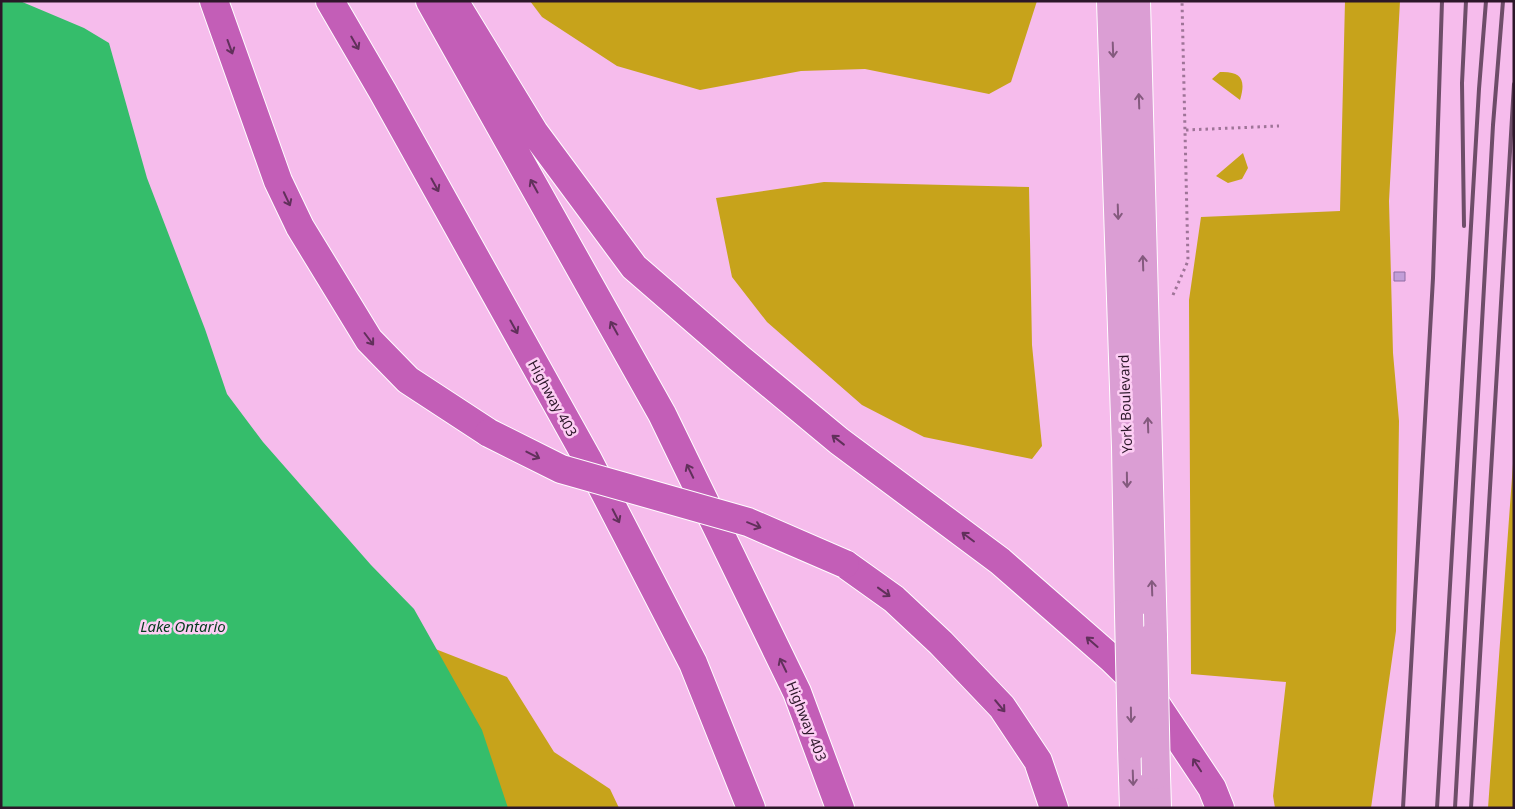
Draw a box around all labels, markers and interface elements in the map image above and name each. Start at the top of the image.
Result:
one-way arrow [350,36,360,50]
one-way arrow [226,39,235,54]
one-way arrow [1108,42,1117,58]
one-way arrow [1134,93,1143,109]
one-way arrow [430,177,440,191]
one-way arrow [529,179,539,194]
one-way arrow [282,191,292,206]
one-way arrow [1114,204,1123,220]
one-way arrow [1138,255,1148,272]
one-way arrow [509,319,519,333]
one-way arrow [608,321,618,336]
one-way arrow [364,332,375,345]
street label: York Boulevard [1114,354,1136,454]
street label: Highway 403 [524,356,582,440]
one-way arrow [1143,418,1152,434]
one-way arrow [832,434,845,445]
one-way arrow [525,451,540,460]
one-way arrow [684,464,694,479]
one-way arrow [1122,471,1132,487]
one-way arrow [611,508,621,523]
one-way arrow [746,521,761,531]
one-way arrow [961,532,975,542]
one-way arrow [1147,580,1157,596]
one-way arrow [877,587,891,597]
water label: Lake Ontario [140,616,226,636]
one-way arrow [1086,636,1099,648]
one-way arrow [778,658,788,673]
street label: Highway 403 [782,678,832,764]
one-way arrow [995,699,1006,712]
one-way arrow [1127,707,1136,723]
one-way arrow [1191,759,1201,773]
one-way arrow [1128,769,1138,785]

